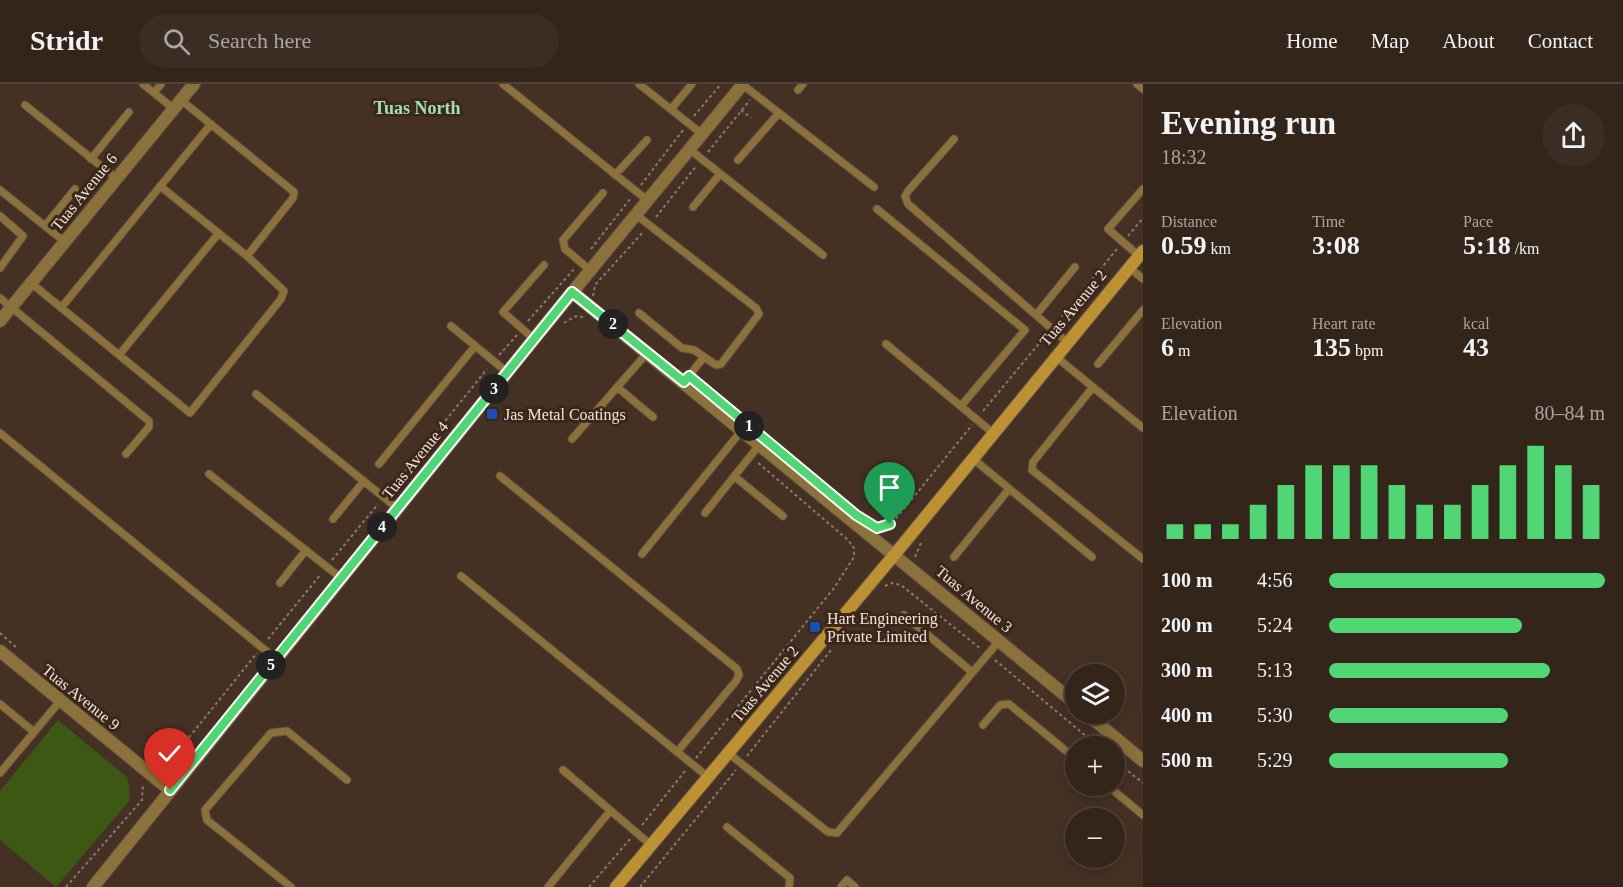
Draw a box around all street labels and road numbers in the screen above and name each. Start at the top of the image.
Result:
street label: Tuas Avenue 6 [48,150,120,234]
street label: Tuas Avenue 2 [1036,266,1110,350]
street label: Tuas Avenue 4 [379,418,451,502]
street label: Tuas Avenue 3 [932,562,1016,636]
street label: Tuas Avenue 2 [728,642,802,726]
street label: Tuas Avenue 9 [39,661,123,733]

